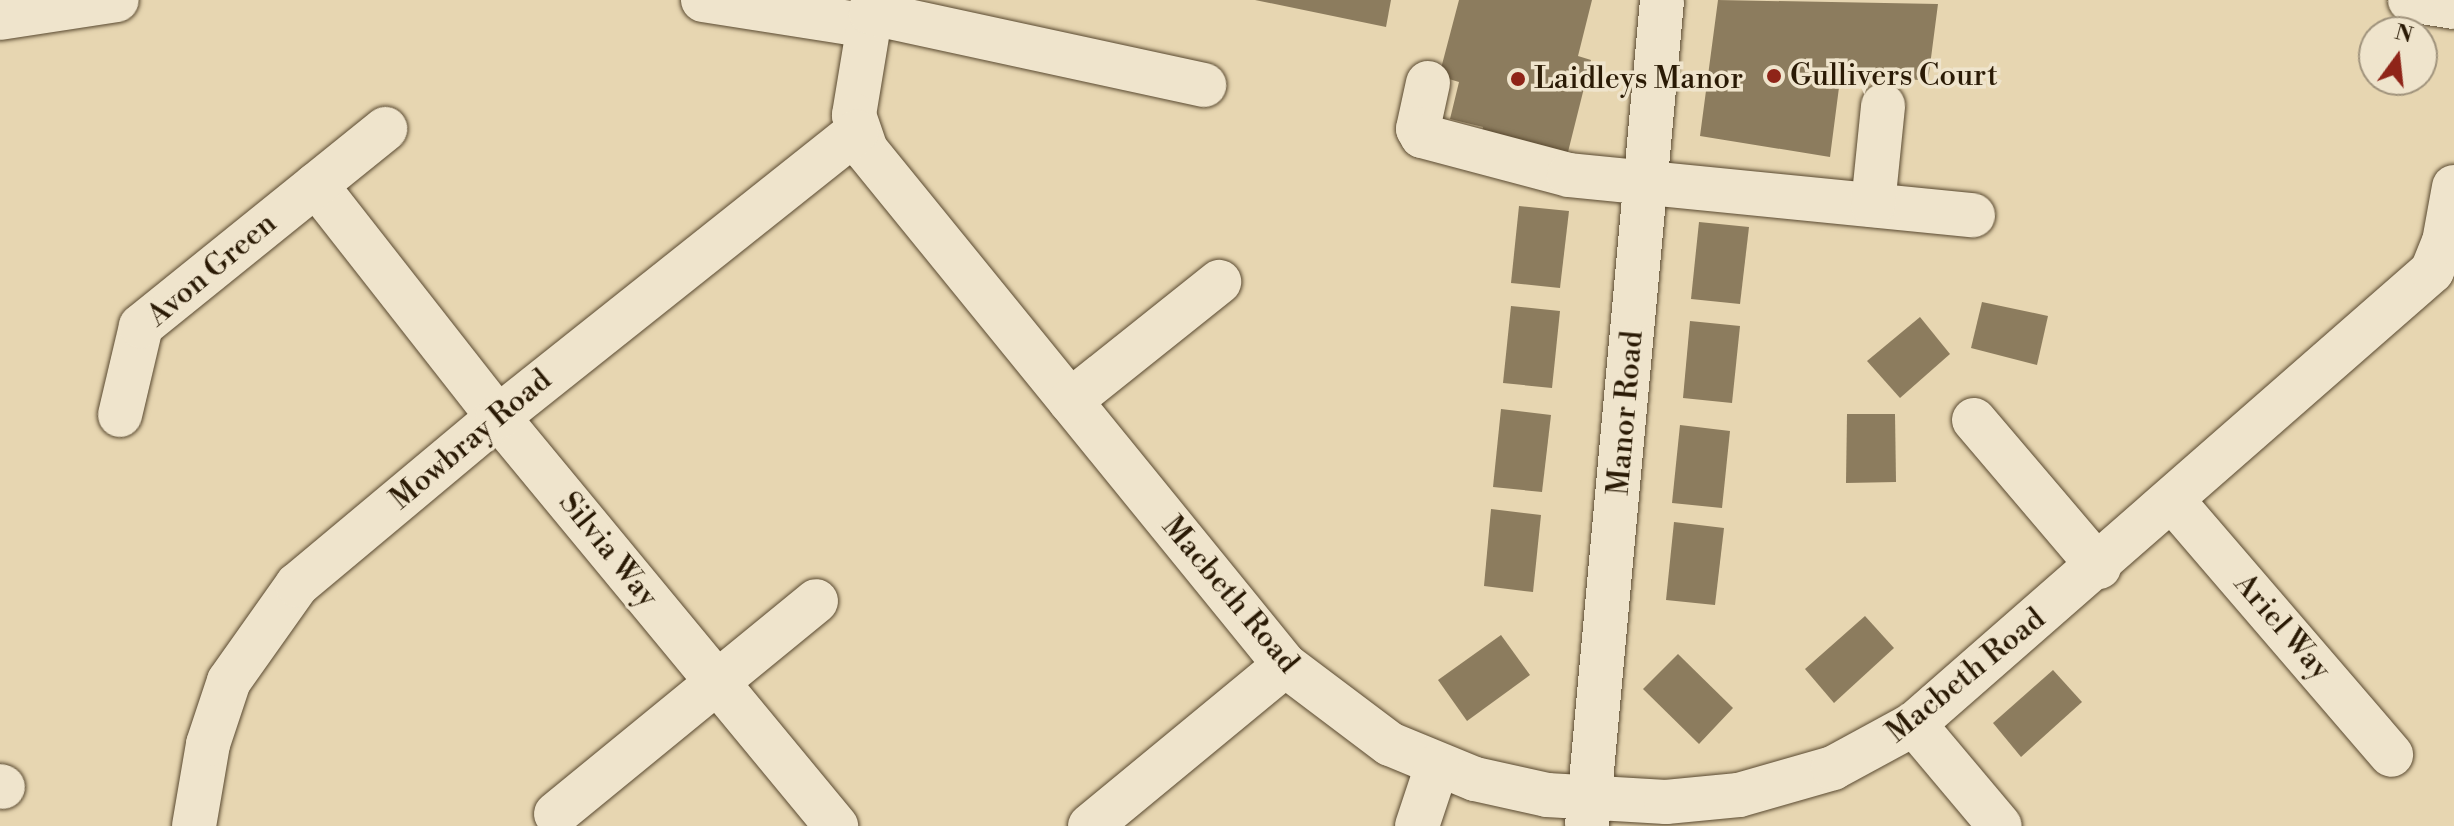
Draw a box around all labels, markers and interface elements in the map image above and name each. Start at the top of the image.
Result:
north arrow [2358,16,2438,96]
text: N [2392,19,2416,50]
place label: Gullivers Court [1790,58,1998,94]
place label: Laidleys Manor [1534,61,1743,97]
marker: Gullivers Court [1765,67,1783,85]
marker: Laidleys Manor [1509,70,1527,88]
street label: Avon Green [140,206,284,334]
street label: Manor Road [1601,329,1651,497]
street label: Mowbray Road [383,362,559,518]
street label: Silvia Way [551,485,665,615]
street label: Macbeth Road [1154,509,1306,681]
street label: Ariel Way [2226,566,2338,688]
street label: Macbeth Road [1879,601,2053,751]

